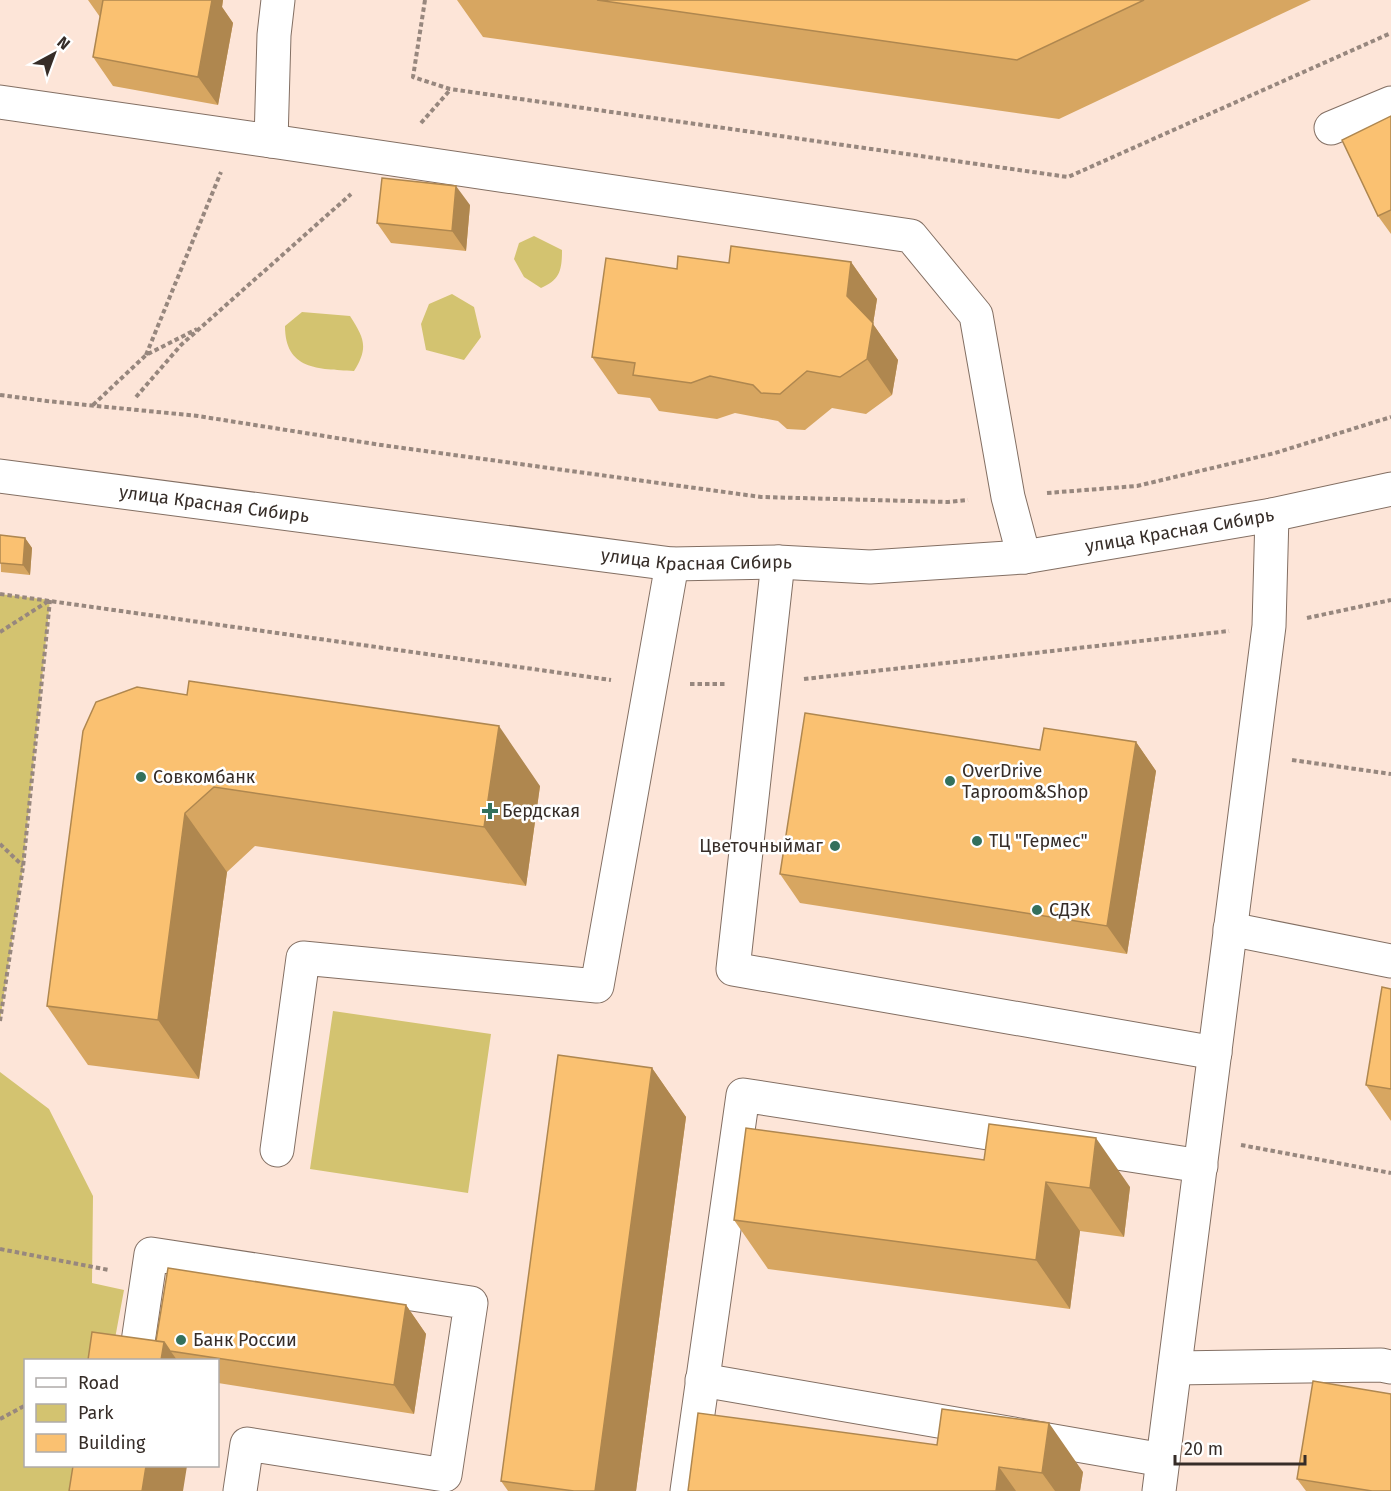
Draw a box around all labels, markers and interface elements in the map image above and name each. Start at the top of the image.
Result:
north arrow [24,24,84,84]
text: N [53,32,74,54]
street label: улица Красная Сибирь [118,481,311,527]
street label: улица Красная Сибирь [1083,504,1276,557]
street label: улица Красная Сибирь [600,544,793,576]
place label: OverDrive Taproom&Shop [962,760,1088,803]
place label: Совкомбанк [153,766,256,788]
marker: Совкомбанк [134,770,148,784]
marker: OverDrive Taproom&Shop [943,774,957,788]
place label: Бердская [502,800,580,822]
marker: Бердская [483,804,497,818]
place label: ТЦ "Гермес" [989,830,1088,852]
marker: ТЦ "Гермес" [970,834,984,848]
place label: Цветочныймаг [699,835,823,857]
marker: Цветочныймаг [828,839,842,853]
place label: СДЭК [1049,899,1091,921]
marker: СДЭК [1030,903,1044,917]
place label: Банк России [193,1329,297,1351]
marker: Банк России [174,1333,188,1347]
legend [24,1359,219,1467]
text: Road [78,1372,120,1394]
text: Park [78,1402,114,1424]
scale bar [1175,1428,1306,1466]
text: Building [78,1432,146,1454]
text: 20 m [1184,1438,1223,1460]

